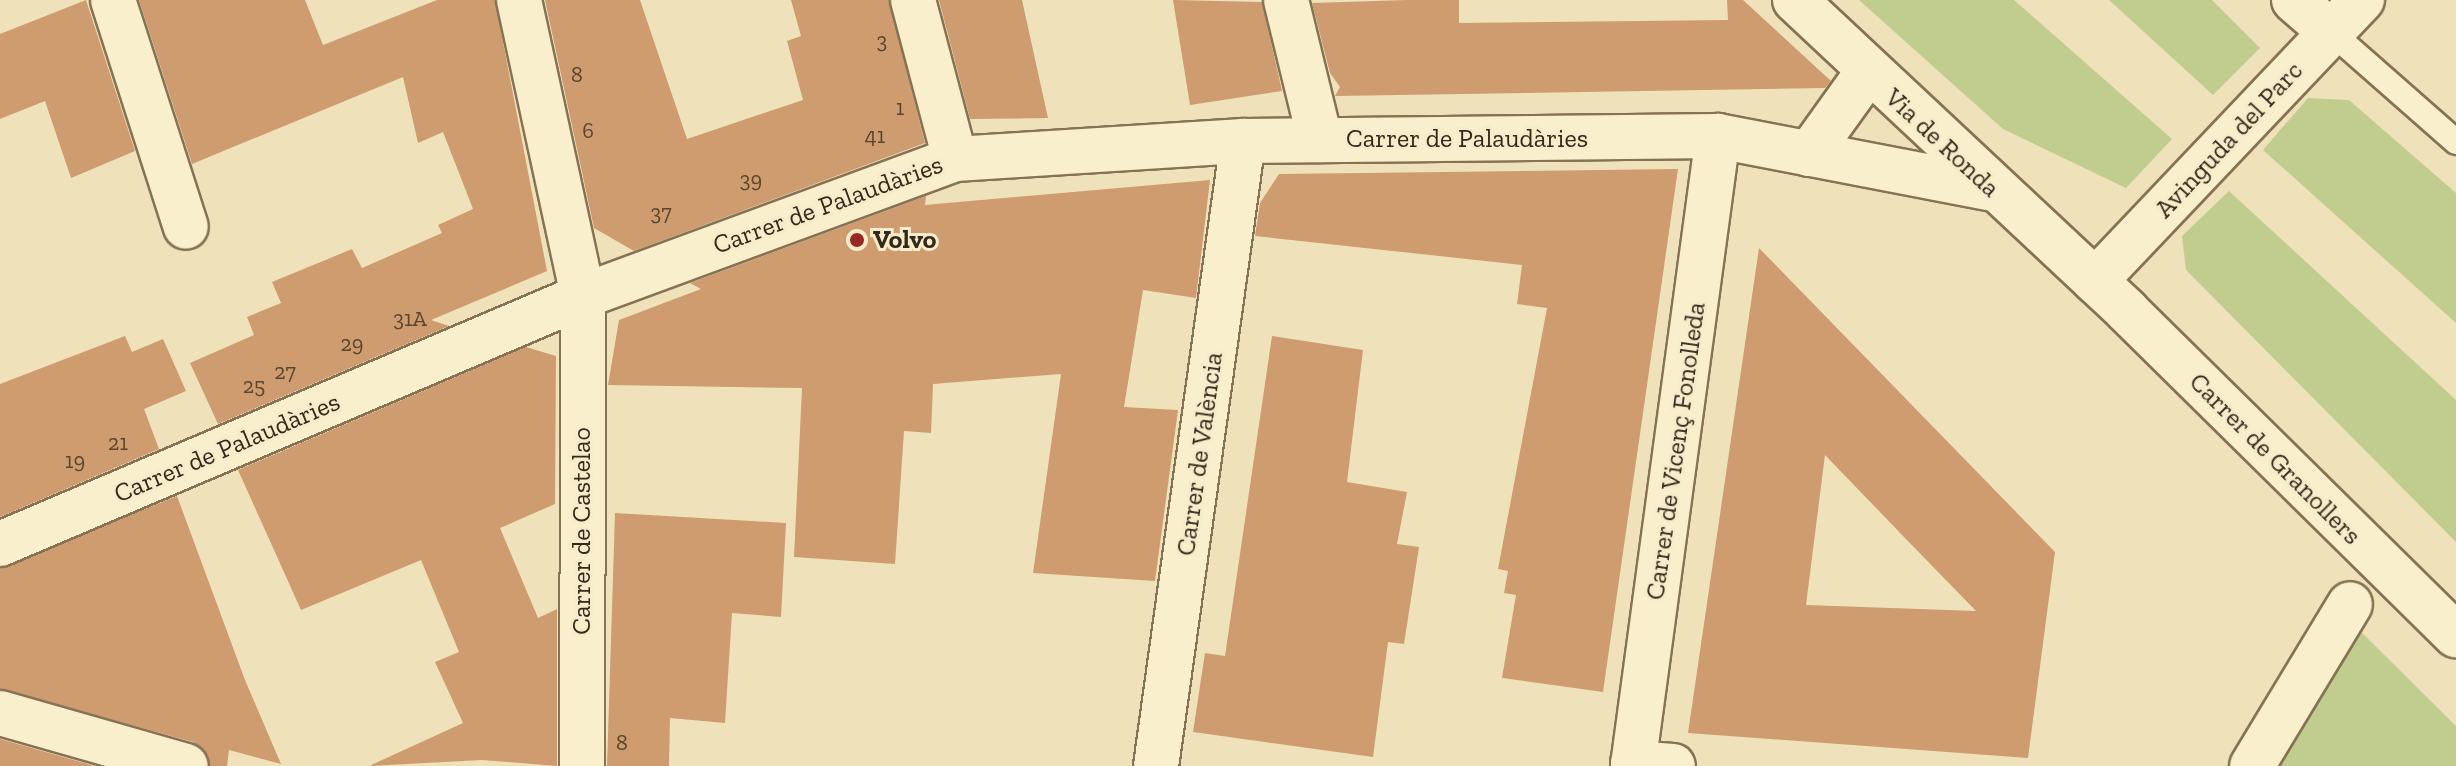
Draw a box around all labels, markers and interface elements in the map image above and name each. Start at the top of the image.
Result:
house number: 3 [877,28,887,54]
street label: Avinguda del Parc [2149,55,2309,225]
house number: 8 [571,62,583,88]
street label: Via de Ronda [1878,82,2006,204]
house number: 1 [896,95,904,121]
house number: 6 [582,118,594,144]
house number: 41 [865,123,885,149]
street label: Carrer de Palaudàries [1346,123,1588,155]
street label: Carrer de Palaudàries [709,149,947,261]
house number: 39 [740,167,762,193]
house number: 37 [650,200,672,226]
place label: Volvo [873,224,936,256]
marker: Volvo [848,231,866,249]
street label: Carrer de Vicenç Fonolleda [1640,299,1712,603]
house number: 31A [393,306,427,332]
house number: 29 [340,331,364,357]
street label: Carrer de València [1170,350,1230,558]
house number: 27 [274,359,296,385]
street label: Carrer de Granollers [2182,366,2368,552]
house number: 25 [243,373,265,399]
street label: Carrer de Palaudàries [109,386,345,510]
street label: Carrer de Castelao [566,427,598,635]
house number: 21 [108,430,128,456]
house number: 19 [65,448,85,474]
house number: 8 [616,730,628,756]

